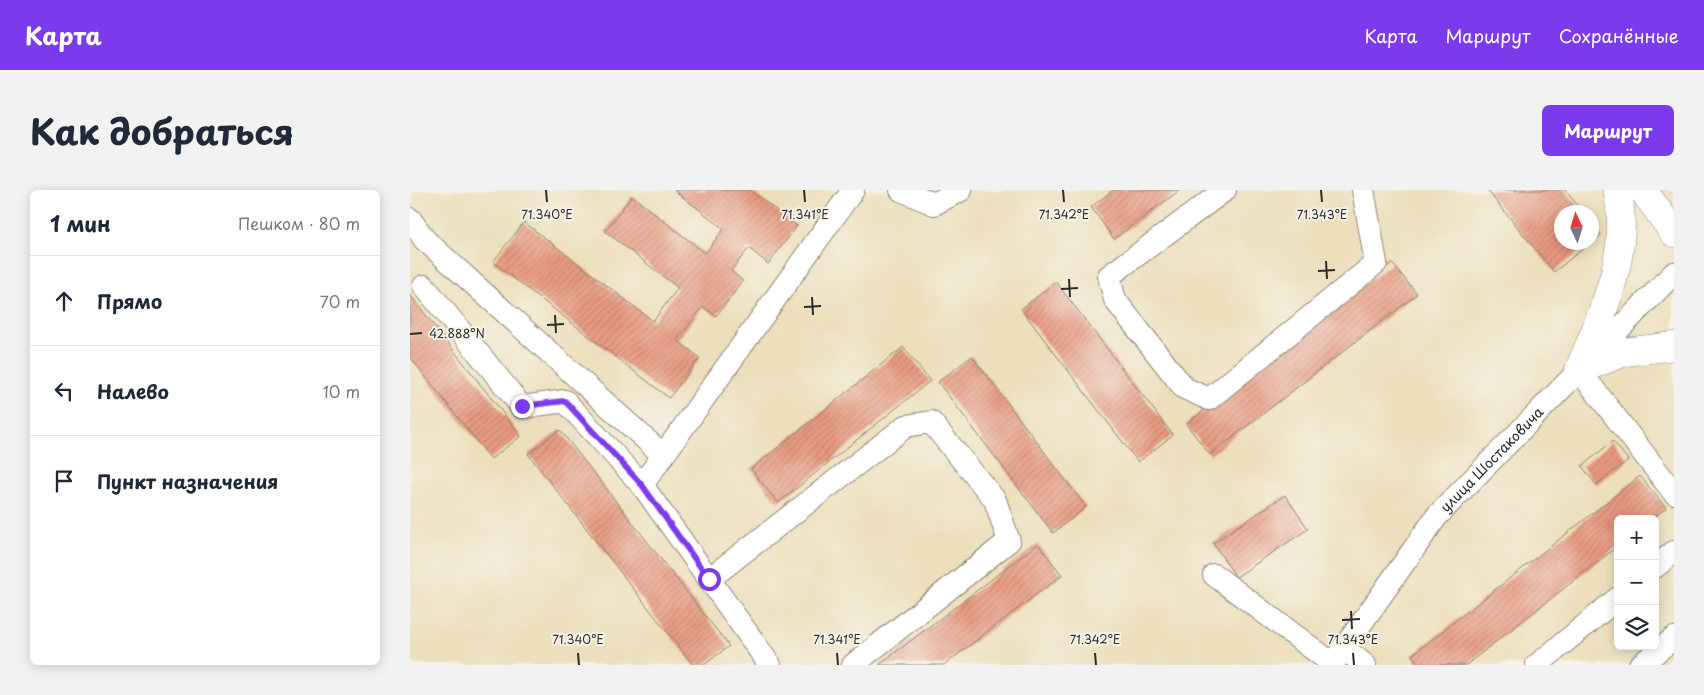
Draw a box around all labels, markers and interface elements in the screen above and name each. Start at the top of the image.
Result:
text: Карта [25,17,102,53]
text: Карта [1365,22,1417,49]
text: Маршрут [1445,22,1531,49]
text: Сохранённые [1559,22,1679,49]
text: Как добраться [30,104,294,157]
button: Маршрут [1542,105,1674,156]
text: 71.340°E [521,205,573,223]
text: 71.341°E [781,205,829,223]
text: 71.342°E [1039,205,1089,223]
text: 71.343°E [1297,205,1347,223]
north arrow [1554,205,1599,250]
text: 1 мин [50,207,111,239]
text: Пешком · 80 m [238,211,360,235]
icon: ahead [50,287,78,315]
text: Прямо [97,287,162,315]
text: 70 m [320,289,360,313]
text: 42.888°N [429,324,485,342]
icon: left [50,377,78,405]
text: Налево [97,377,169,405]
text: 10 m [323,379,360,403]
route end [511,395,534,418]
street label: улица Шостаковича [1435,402,1548,517]
icon: arrive [50,467,78,495]
text: Пункт назначения [97,467,278,495]
map controls [1614,515,1659,650]
button: + [1614,515,1659,560]
button: − [1614,560,1659,605]
route start [698,568,721,591]
button: layers [1614,605,1659,650]
text: 71.340°E [552,630,604,648]
text: 71.341°E [813,630,861,648]
text: 71.342°E [1070,630,1120,648]
text: 71.343°E [1328,630,1378,648]

